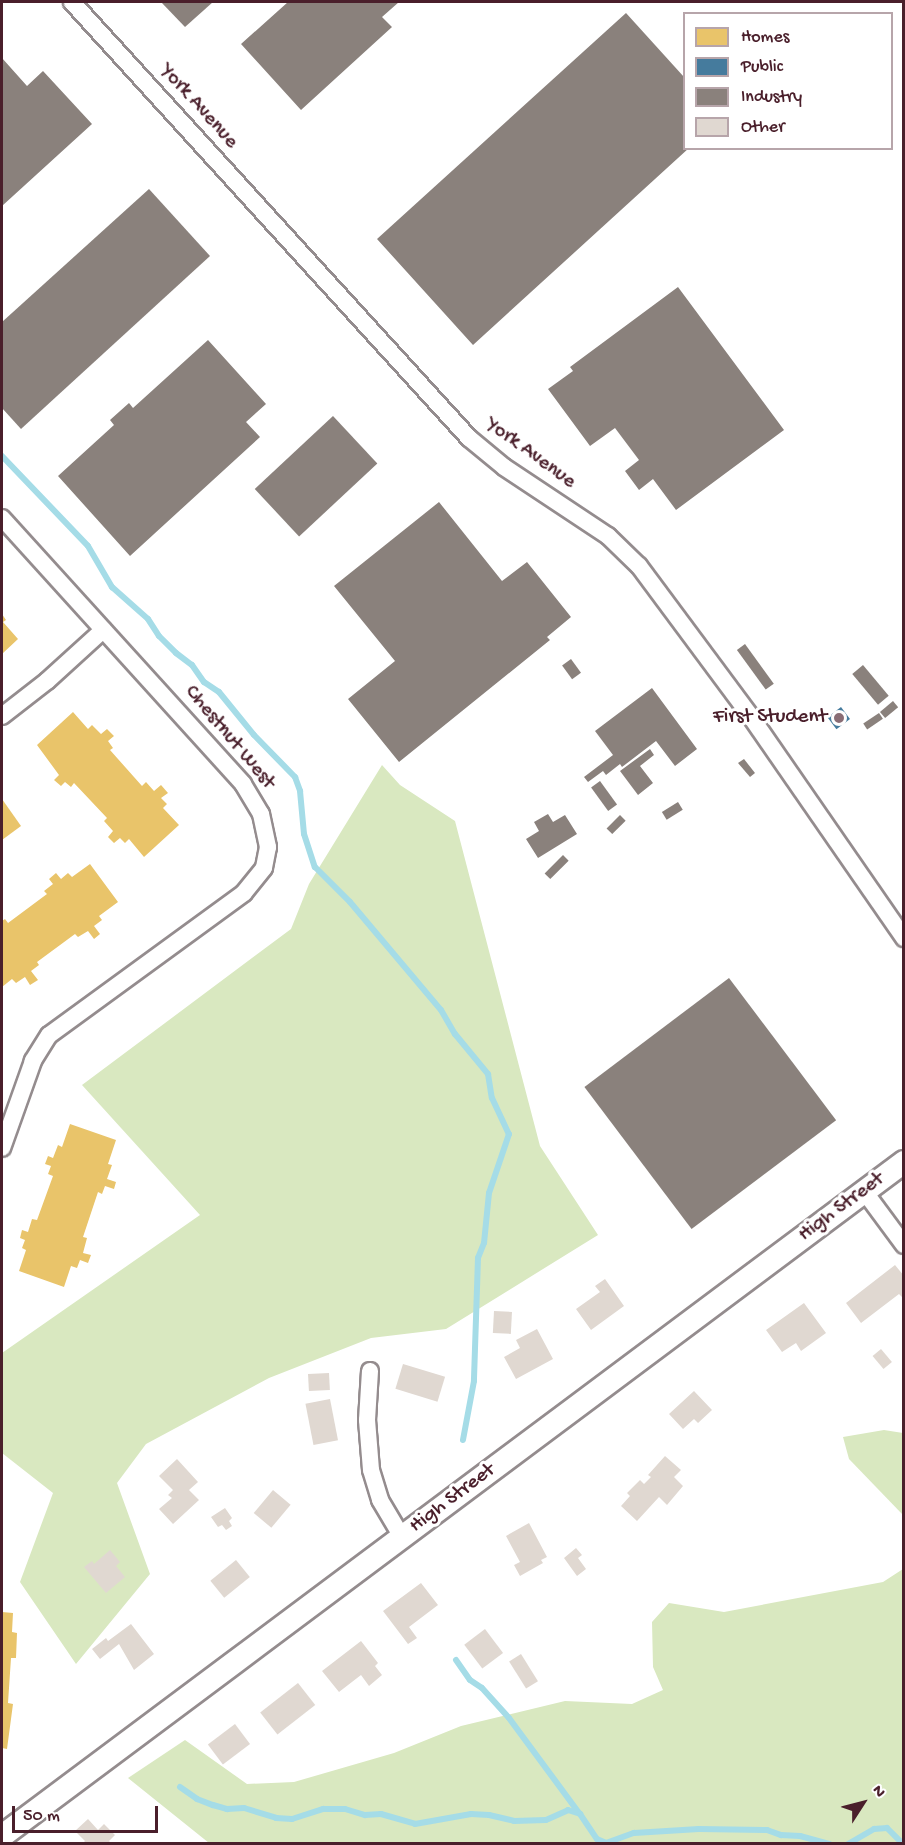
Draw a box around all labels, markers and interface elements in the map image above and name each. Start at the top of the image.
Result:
legend [683,12,893,150]
text: Homes [741,27,789,48]
text: Public [741,57,783,78]
street label: York Avenue [153,59,243,155]
text: Industry [741,87,802,108]
text: Other [741,117,785,138]
street label: York Avenue [480,413,580,495]
street label: Chestnut West [178,681,280,795]
place label: First Student [713,705,827,731]
marker: First Student [832,711,846,725]
street label: High Street [794,1168,890,1248]
street label: High Street [405,1459,501,1539]
north arrow [833,1773,893,1833]
text: N [867,1782,889,1802]
scale bar [15,1794,160,1832]
text: 50 m [23,1806,60,1827]

